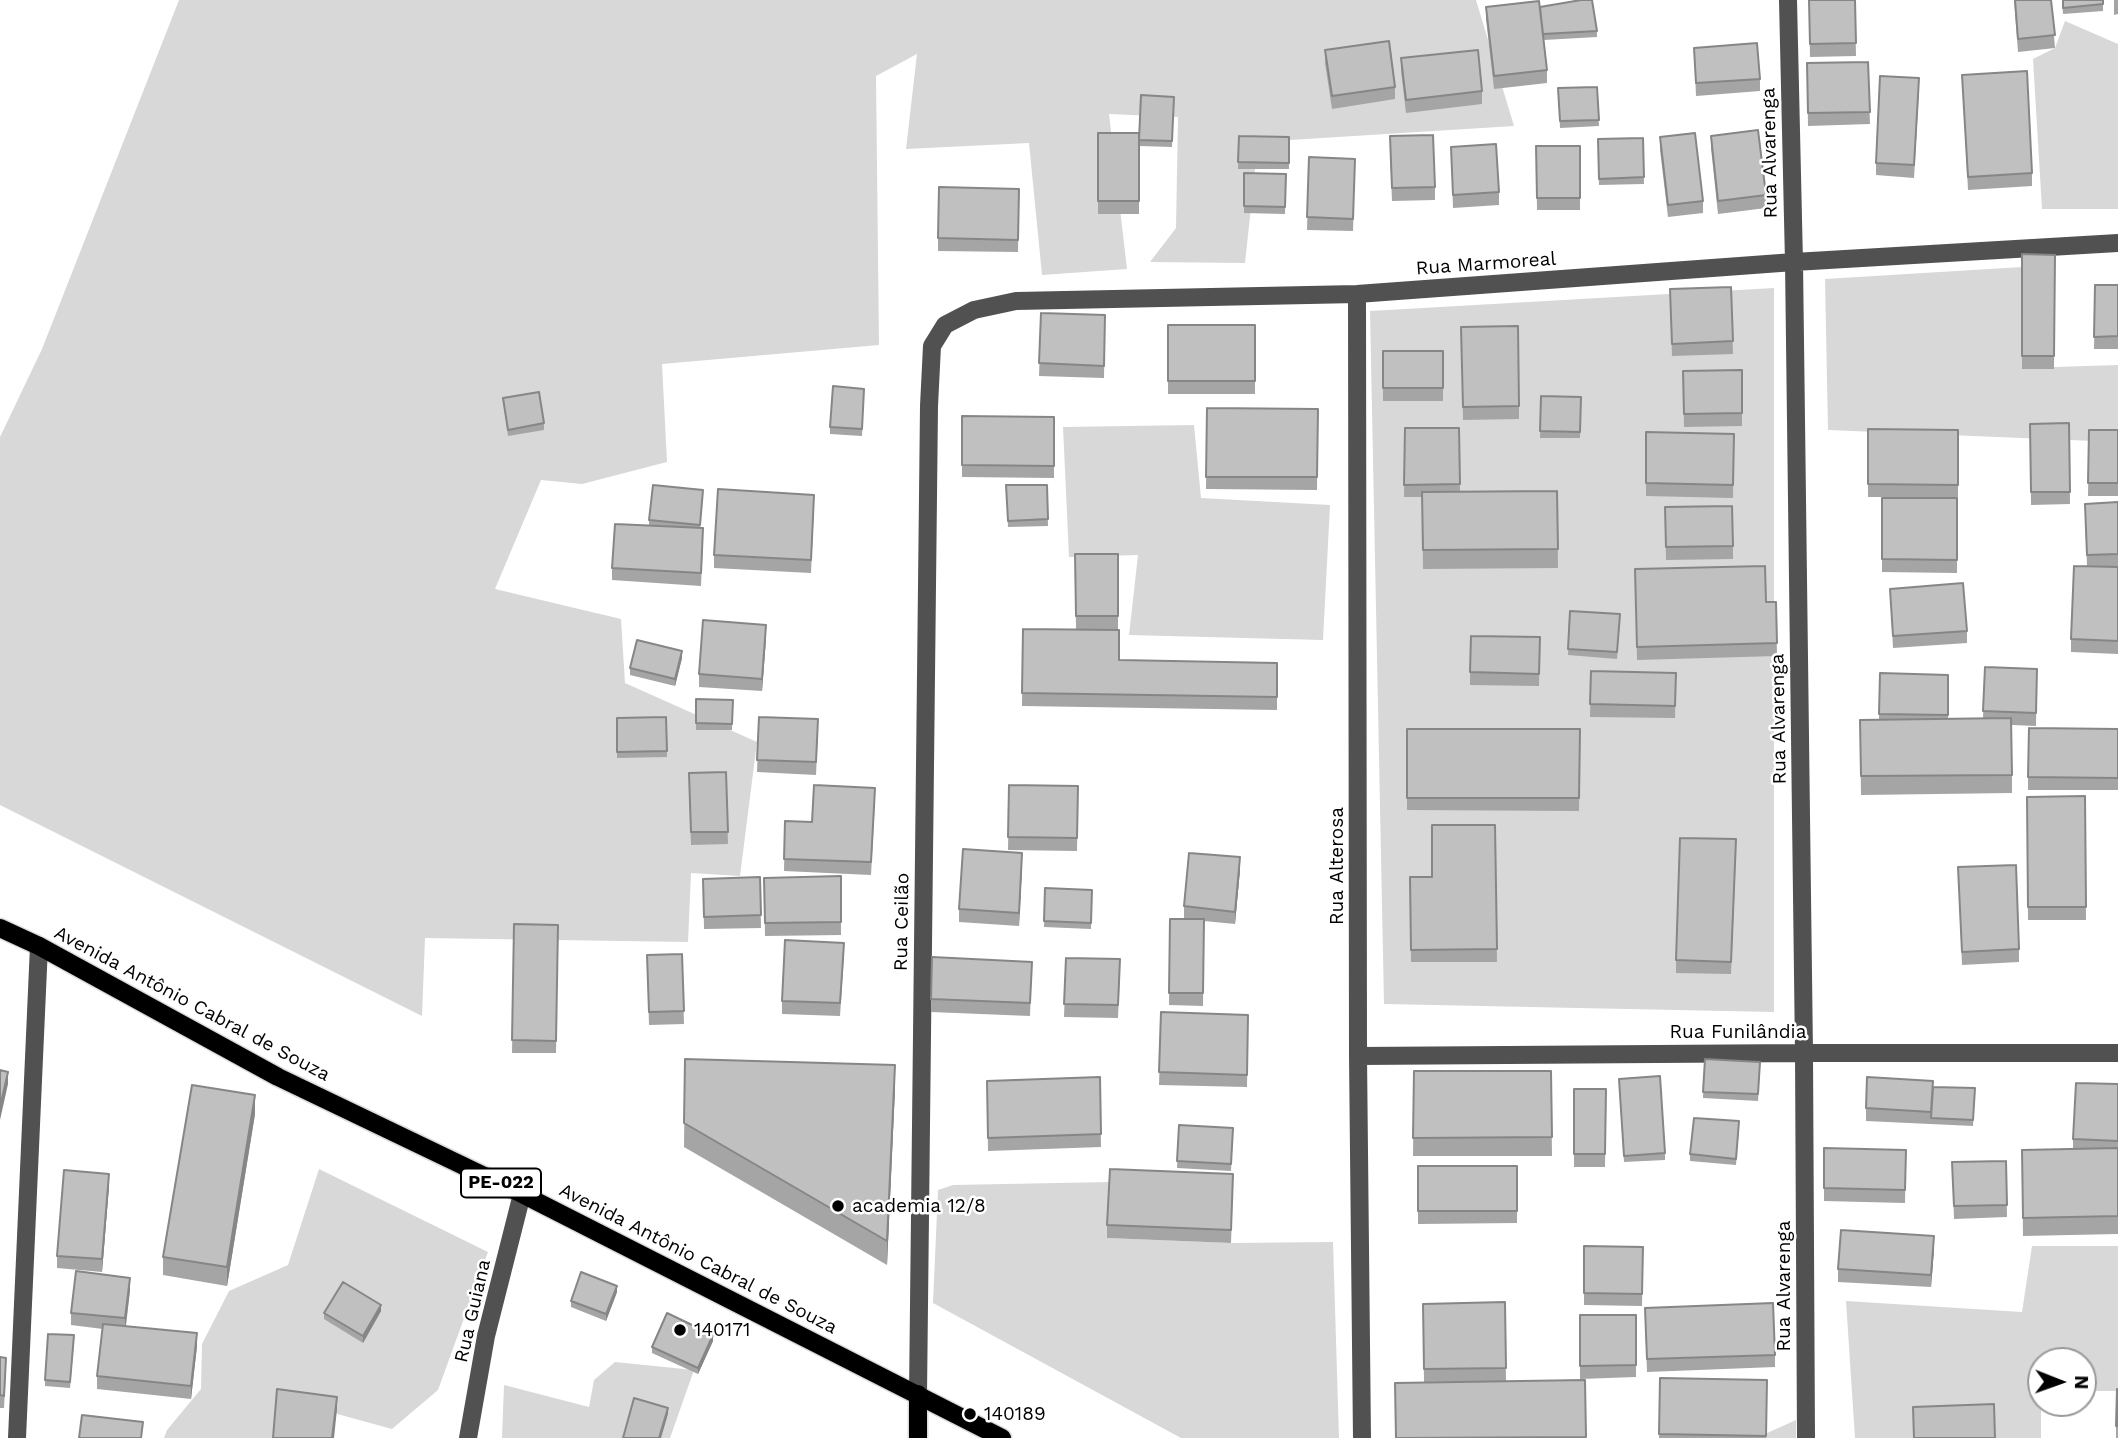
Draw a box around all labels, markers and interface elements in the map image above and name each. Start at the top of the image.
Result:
street label: Rua Alvarenga [1757,87,1783,219]
street label: Rua Marmoreal [1415,248,1557,280]
street label: Rua Alvarenga [1766,653,1792,785]
street label: Rua Alterosa [1326,807,1348,925]
street label: Rua Ceilão [890,873,914,971]
street label: Avenida Antônio Cabral de Souza [50,921,334,1087]
street label: Rua Funilândia [1670,1021,1806,1043]
road number: PE-022 [461,1168,541,1198]
street label: Avenida Antônio Cabral de Souza [555,1179,841,1339]
place label: academia 12/8 [852,1195,986,1217]
marker: academia 12/8 [830,1198,846,1214]
street label: Rua Alvarenga [1773,1221,1795,1351]
street label: Rua Guiana [450,1257,496,1365]
place label: 140171 [694,1319,750,1341]
marker: 140171 [672,1322,688,1338]
north arrow [2027,1347,2097,1417]
text: N [2070,1375,2093,1390]
place label: 140189 [984,1403,1046,1425]
marker: 140189 [962,1406,978,1422]

